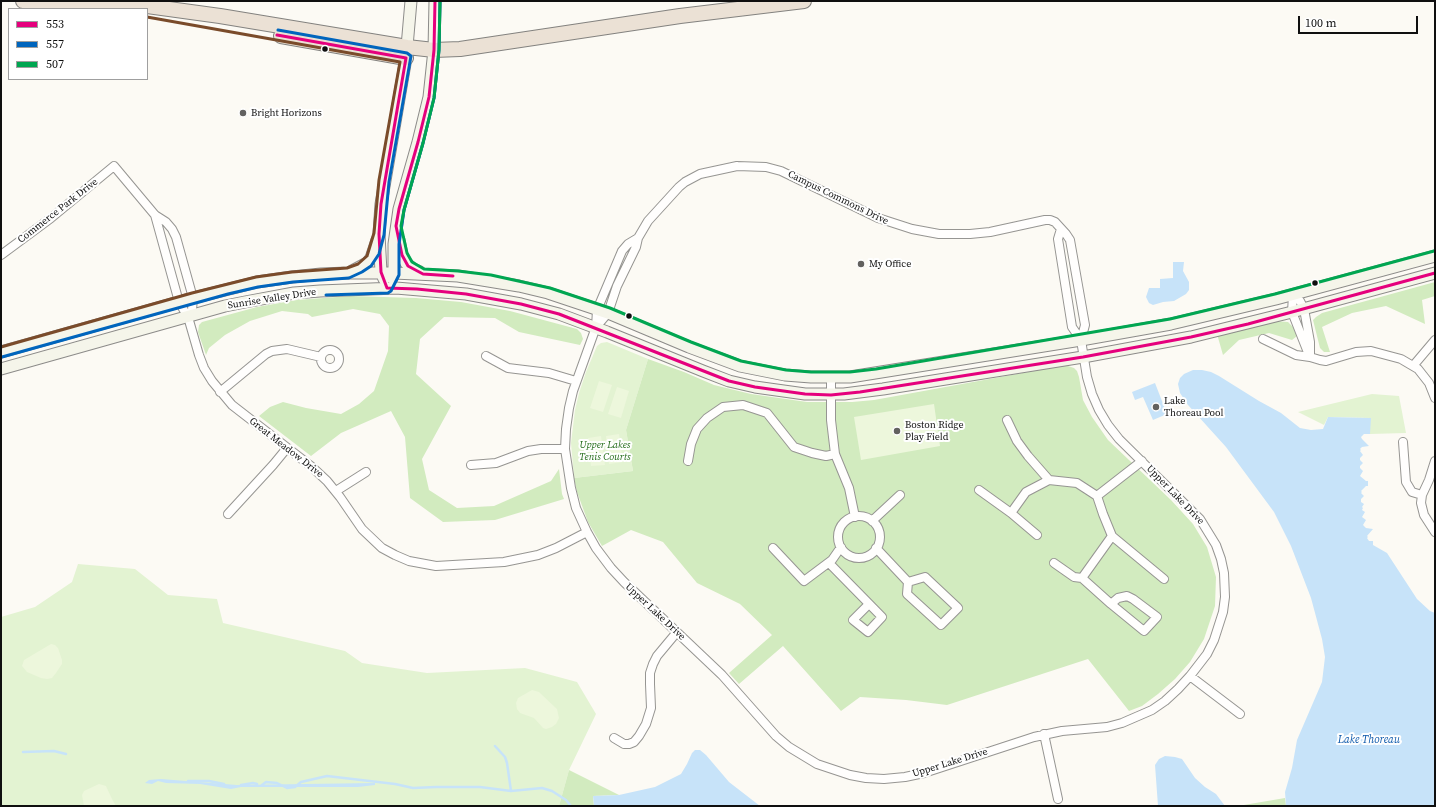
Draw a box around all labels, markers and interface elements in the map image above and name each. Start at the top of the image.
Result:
legend [8,8,148,80]
scale bar [1300,8,1420,34]
text: 100 m [1305,15,1337,31]
text: 553 [46,16,64,32]
text: 557 [46,36,64,52]
unlabelled marker [320,44,330,54]
text: 507 [46,56,64,72]
place label: Bright Horizons [251,107,322,119]
marker: Bright Horizons [238,108,248,118]
street label: Campus Commons Drive [786,168,890,228]
street label: Commerce Park Drive [16,176,100,246]
place label: My Office [869,258,911,270]
marker: My Office [856,259,866,269]
unlabelled marker [1310,278,1320,288]
street label: Sunrise Valley Drive [227,286,317,312]
unlabelled marker [624,311,634,321]
place label: Lake Thoreau Pool [1164,395,1223,418]
marker: Lake Thoreau Pool [1151,402,1161,412]
street label: Great Meadow Drive [247,415,325,481]
place label: Boston Ridge Play Field [905,419,963,442]
marker: Boston Ridge Play Field [892,426,902,436]
park label: Upper Lakes Tenis Courts [579,439,631,462]
street label: Upper Lake Drive [1144,463,1206,527]
street label: Upper Lake Drive [622,581,688,643]
water label: Lake Thoreau [1338,733,1400,747]
street label: Upper Lake Drive [911,746,989,780]

